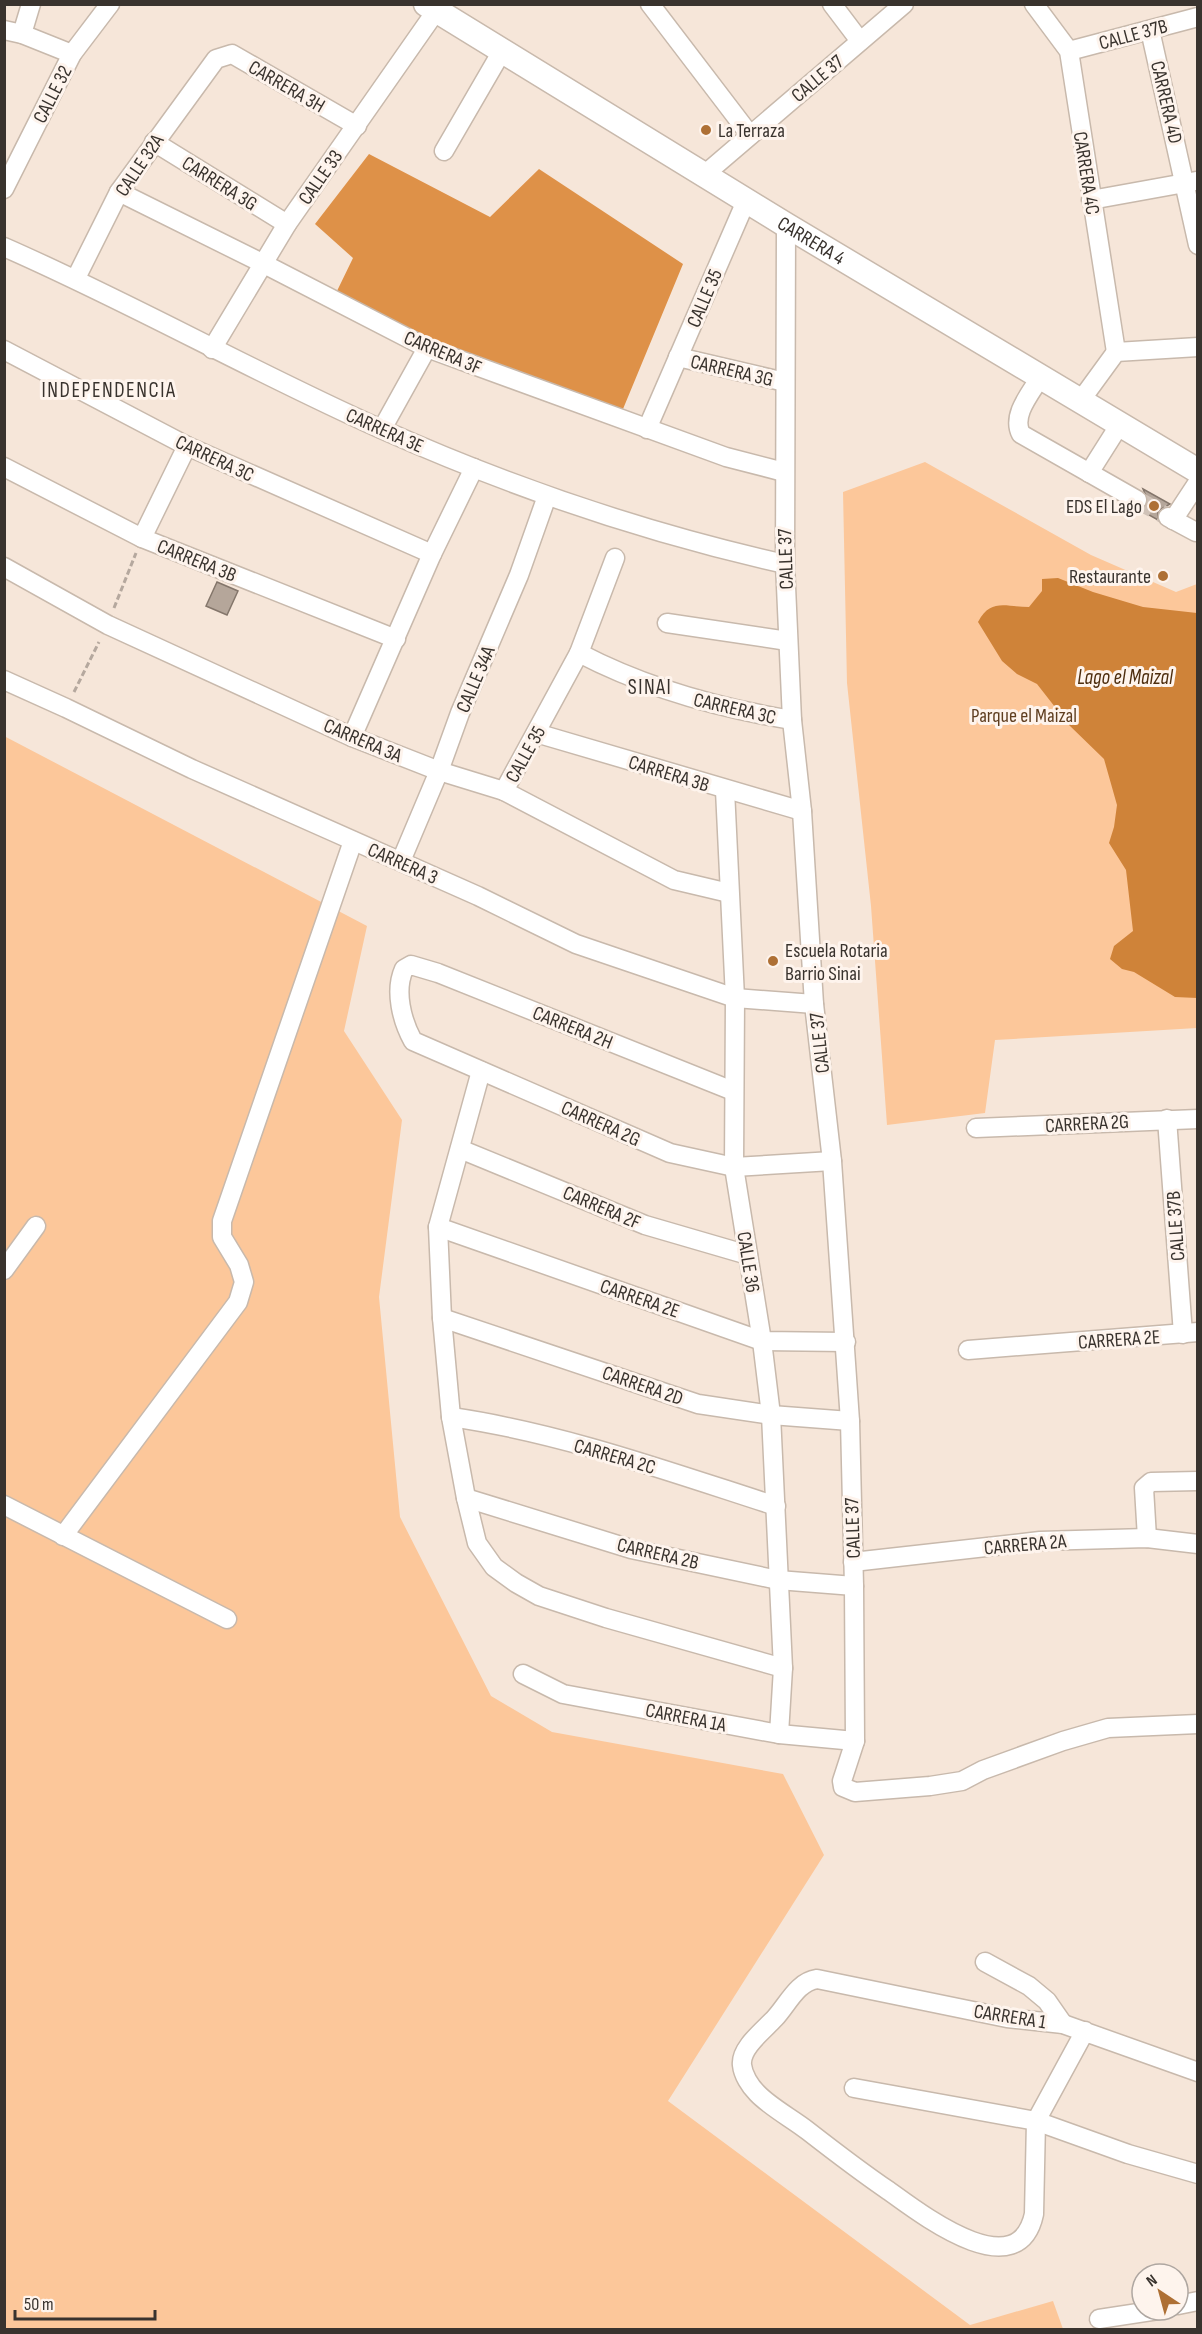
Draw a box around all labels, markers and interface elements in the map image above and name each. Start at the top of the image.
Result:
street label: CALLE 37B [1096,14,1170,56]
street label: CALLE 37 [787,50,849,108]
street label: CARRERA 3H [244,55,329,118]
street label: CARRERA 4D [1145,59,1187,146]
street label: CALLE 32 [28,62,77,127]
place label: La Terraza [718,119,785,143]
marker: La Terraza [699,123,713,137]
street label: CALLE 32A [110,130,170,201]
street label: CARRERA 4C [1068,130,1104,216]
street label: CALLE 33 [293,146,348,210]
street label: CARRERA 3G [177,151,262,216]
street label: CARRERA 4 [773,212,849,270]
street label: CALLE 35 [682,266,728,331]
street label: CARRERA 3F [400,326,485,380]
street label: CARRERA 3G [688,350,776,392]
district label: INDEPENDENCIA [42,378,176,403]
street label: CARRERA 3E [342,403,427,459]
street label: CARRERA 3C [171,430,258,488]
place label: EDS El Lago [1066,495,1142,519]
marker: EDS El Lago [1147,499,1161,513]
street label: CALLE 37 [773,528,799,590]
street label: CARRERA 3B [154,534,240,588]
place label: Restaurante [1069,565,1151,589]
marker: Restaurante [1156,569,1170,583]
street label: CALLE 34A [451,642,501,716]
water label: Lago el Maizal [1077,665,1174,690]
district label: SINAI [628,675,672,700]
street label: CARRERA 3C [691,688,778,730]
park label: Parque el Maizal [971,704,1077,728]
street label: CARRERA 3A [320,714,406,768]
street label: CALLE 35 [501,722,551,787]
street label: CARRERA 3B [625,750,712,798]
street label: CARRERA 3 [364,838,441,890]
place label: Escuela Rotaria Barrio Sinai [785,939,888,986]
marker: Escuela Rotaria Barrio Sinai [766,954,780,968]
street label: CARRERA 2H [529,1001,616,1055]
street label: CALLE 37 [805,1011,835,1074]
street label: CARRERA 2G [557,1096,644,1152]
street label: CARRERA 2G [1044,1110,1130,1138]
street label: CARRERA 2F [559,1181,644,1235]
street label: CALLE 37B [1162,1190,1190,1262]
street label: CALLE 36 [731,1230,765,1294]
street label: CARRERA 2E [597,1274,682,1324]
street label: CARRERA 2E [1077,1325,1161,1355]
street label: CARRERA 2D [599,1361,686,1411]
street label: CARRERA 2C [571,1434,658,1480]
street label: CALLE 37 [840,1497,866,1559]
street label: CARRERA 2A [983,1529,1068,1561]
street label: CARRERA 2B [615,1533,701,1575]
street label: CARRERA 1A [643,1698,729,1738]
street label: CARRERA 1 [972,1999,1048,2035]
north arrow [1130,2262,1190,2322]
text: N [1143,2271,1161,2291]
scale bar [15,2283,154,2321]
text: 50 m [24,2294,54,2315]

